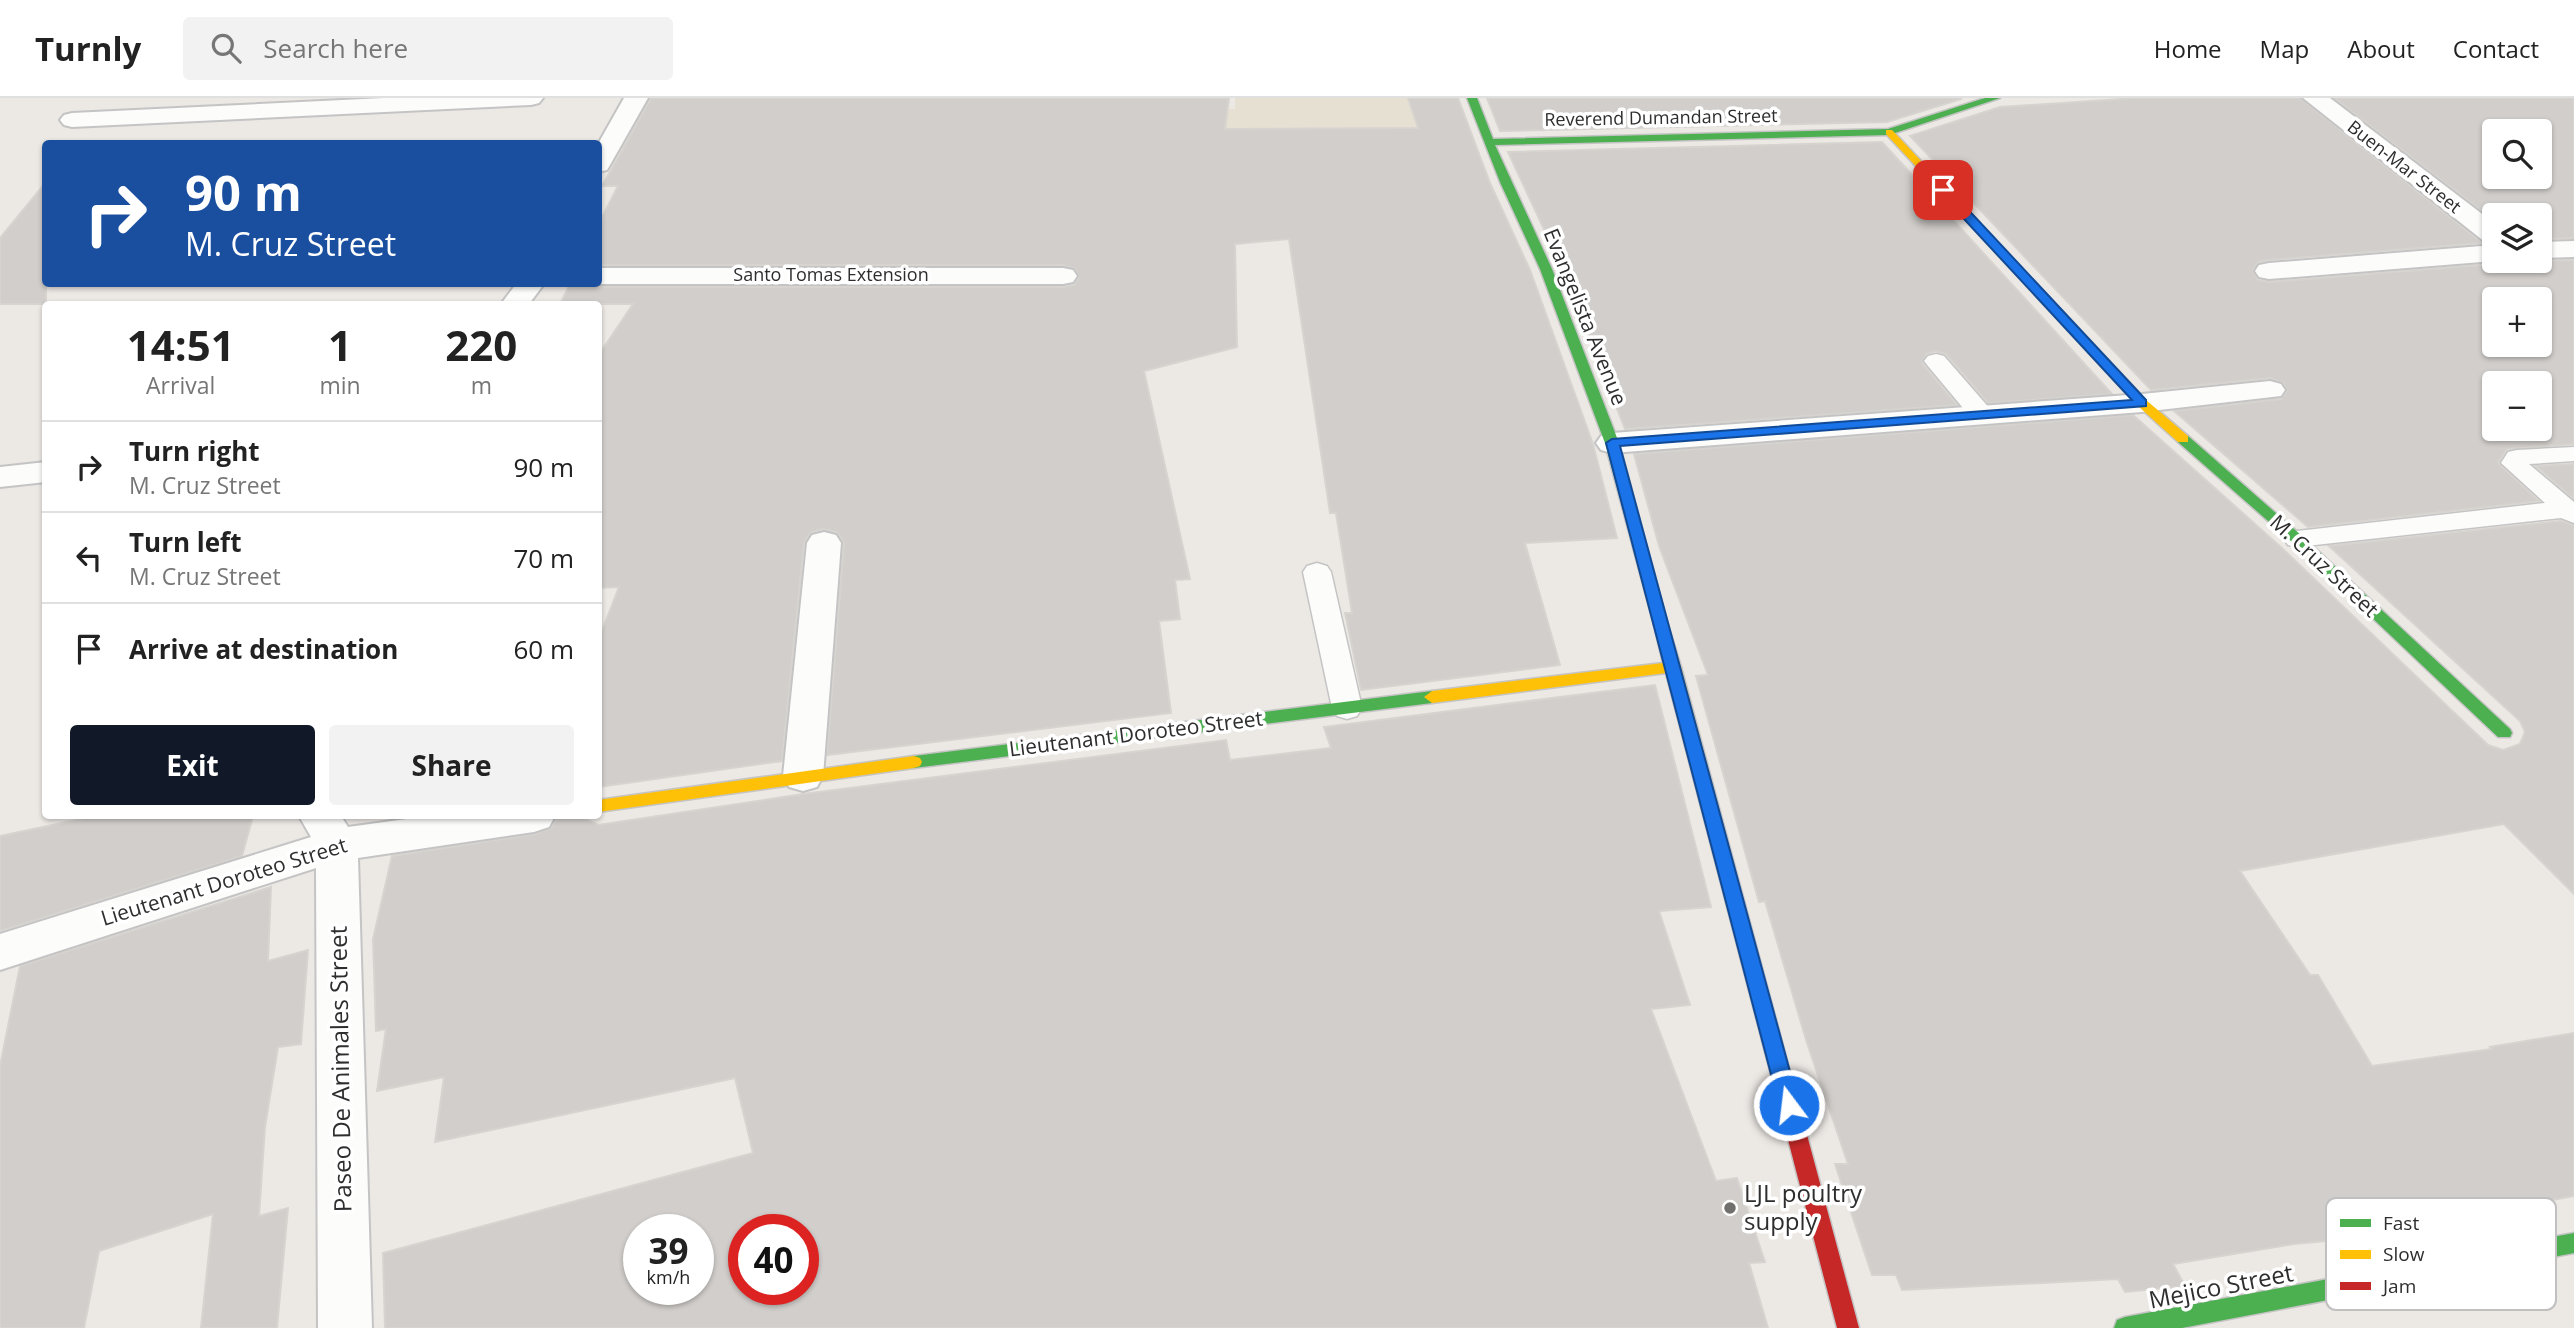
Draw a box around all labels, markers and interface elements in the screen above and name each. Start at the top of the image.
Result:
search box [183,17,673,80]
text: Turnly [35,26,141,71]
icon: search [207,29,245,67]
text: Search here [263,30,408,66]
text: Home [2154,32,2222,65]
text: Map [2260,32,2309,65]
text: About [2347,32,2415,65]
text: Contact [2453,32,2539,65]
street label: Reverend Dumandan Street [1544,103,1778,131]
street label: Buen-Mar Street [2343,114,2466,218]
map controls [2482,119,2552,441]
button: search [2482,119,2552,189]
text: 90 m [185,159,302,225]
pin [1913,160,1973,220]
icon: right [70,168,161,259]
icon: arrive [1924,171,1962,209]
button: layers [2482,203,2552,273]
text: M. Cruz Street [185,222,396,265]
street label: Evangelista Avenue [1538,224,1634,409]
street label: Santo Tomas Extension [733,262,929,286]
button: + [2482,287,2552,357]
text: 14:51 [127,316,235,373]
text: 1 [328,316,352,373]
text: 220 [445,316,517,373]
text: Arrival [146,369,215,401]
text: min [319,369,361,401]
text: m [471,369,492,401]
button: − [2482,371,2552,441]
text: Turn right [129,433,260,469]
icon: right [70,448,108,486]
text: 90 m [513,449,574,485]
text: M. Cruz Street [129,469,281,501]
street label: M. Cruz Street [2264,508,2385,623]
text: Turn left [129,524,241,560]
icon: left [70,539,108,577]
text: 70 m [513,540,574,576]
text: M. Cruz Street [129,560,281,592]
icon: arrive [70,630,108,668]
text: Arrive at destination [129,631,398,667]
text: 60 m [513,631,574,667]
street label: Lieutenant Doroteo Street [1007,704,1264,762]
button: Exit [70,725,315,805]
button: Share [329,725,574,805]
street label: Lieutenant Doroteo Street [97,830,350,932]
street label: Paseo De Animales Street [321,926,358,1212]
position arrow [1752,1068,1826,1142]
place label: LJL poultry supply [1744,1176,1863,1237]
legend [2326,1198,2556,1310]
marker: LJL poultry supply [1722,1200,1738,1216]
text: Fast [2383,1210,2419,1236]
speed limit sign: 40 [728,1214,819,1305]
text: 39 [648,1227,689,1274]
text: Slow [2383,1241,2425,1267]
street label: Mejico Street [2146,1255,2296,1316]
text: km/h [647,1265,690,1289]
text: Jam [2381,1273,2416,1299]

